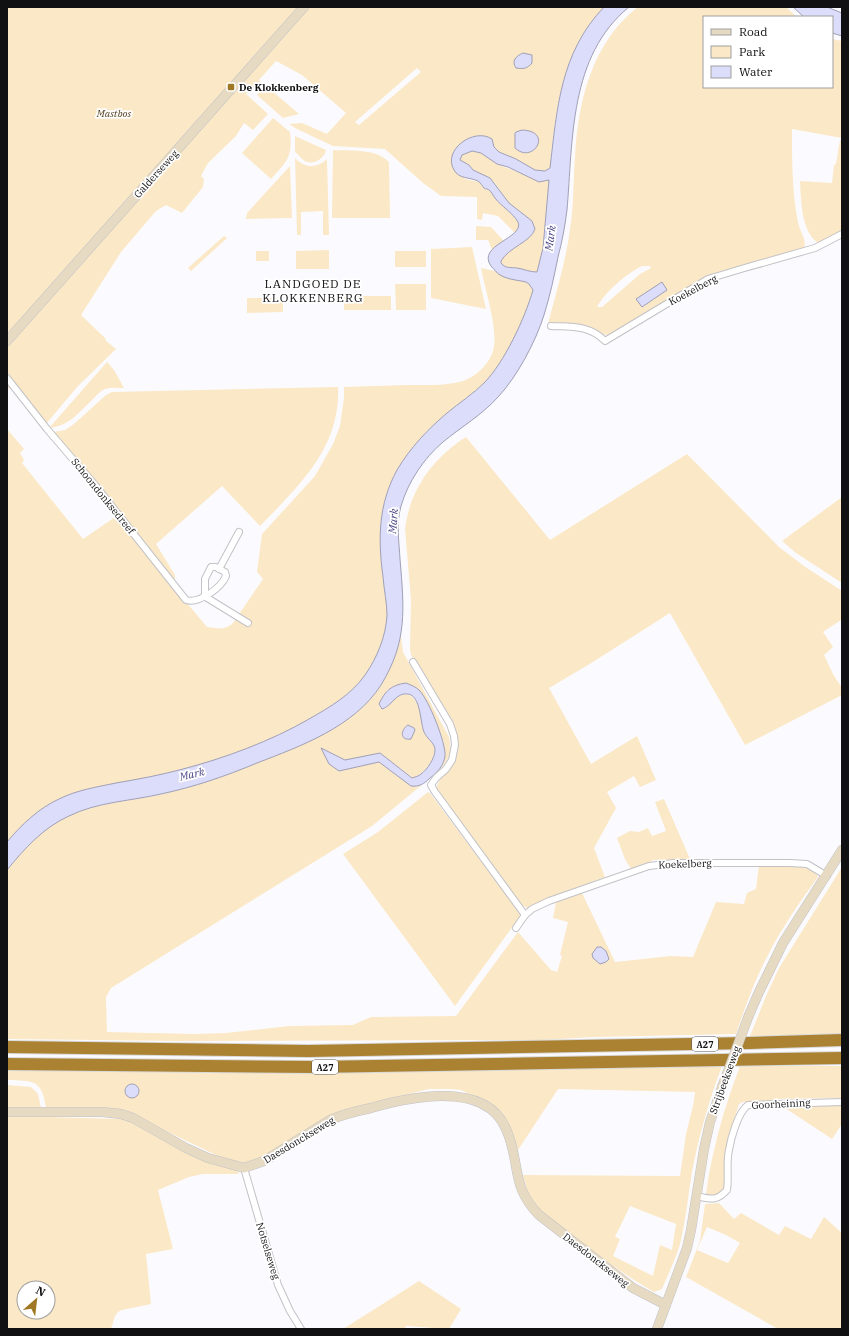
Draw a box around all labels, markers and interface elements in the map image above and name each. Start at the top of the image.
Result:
legend [703,16,833,88]
text: Road [739,24,768,39]
text: Park [739,44,765,59]
text: Water [739,64,773,79]
place label: De Klokkenberg [239,81,319,94]
marker: De Klokkenberg [226,82,236,92]
park label: Mastbos [96,107,132,120]
street label: Galderseweg [131,147,181,201]
water label: Mark [541,224,559,253]
street label: Koekelberg [666,271,720,308]
district label: LANDGOED DE KLOKKENBERG [262,276,364,305]
street label: Schoondonksedreef [68,455,138,537]
water label: Mark [385,508,401,535]
water label: Mark [177,764,206,784]
street label: Koekelberg [658,857,712,871]
road number: A27 [692,1037,718,1051]
street label: Strijbeekseweg [707,1044,744,1116]
road number: A27 [312,1060,338,1074]
street label: Goorheining [751,1096,811,1112]
street label: Daesdonckseweg [261,1113,337,1166]
street label: Notselseweg [253,1221,283,1282]
street label: Daesdonckseweg [560,1230,632,1290]
north arrow [16,1280,56,1320]
text: N [34,1283,48,1300]

